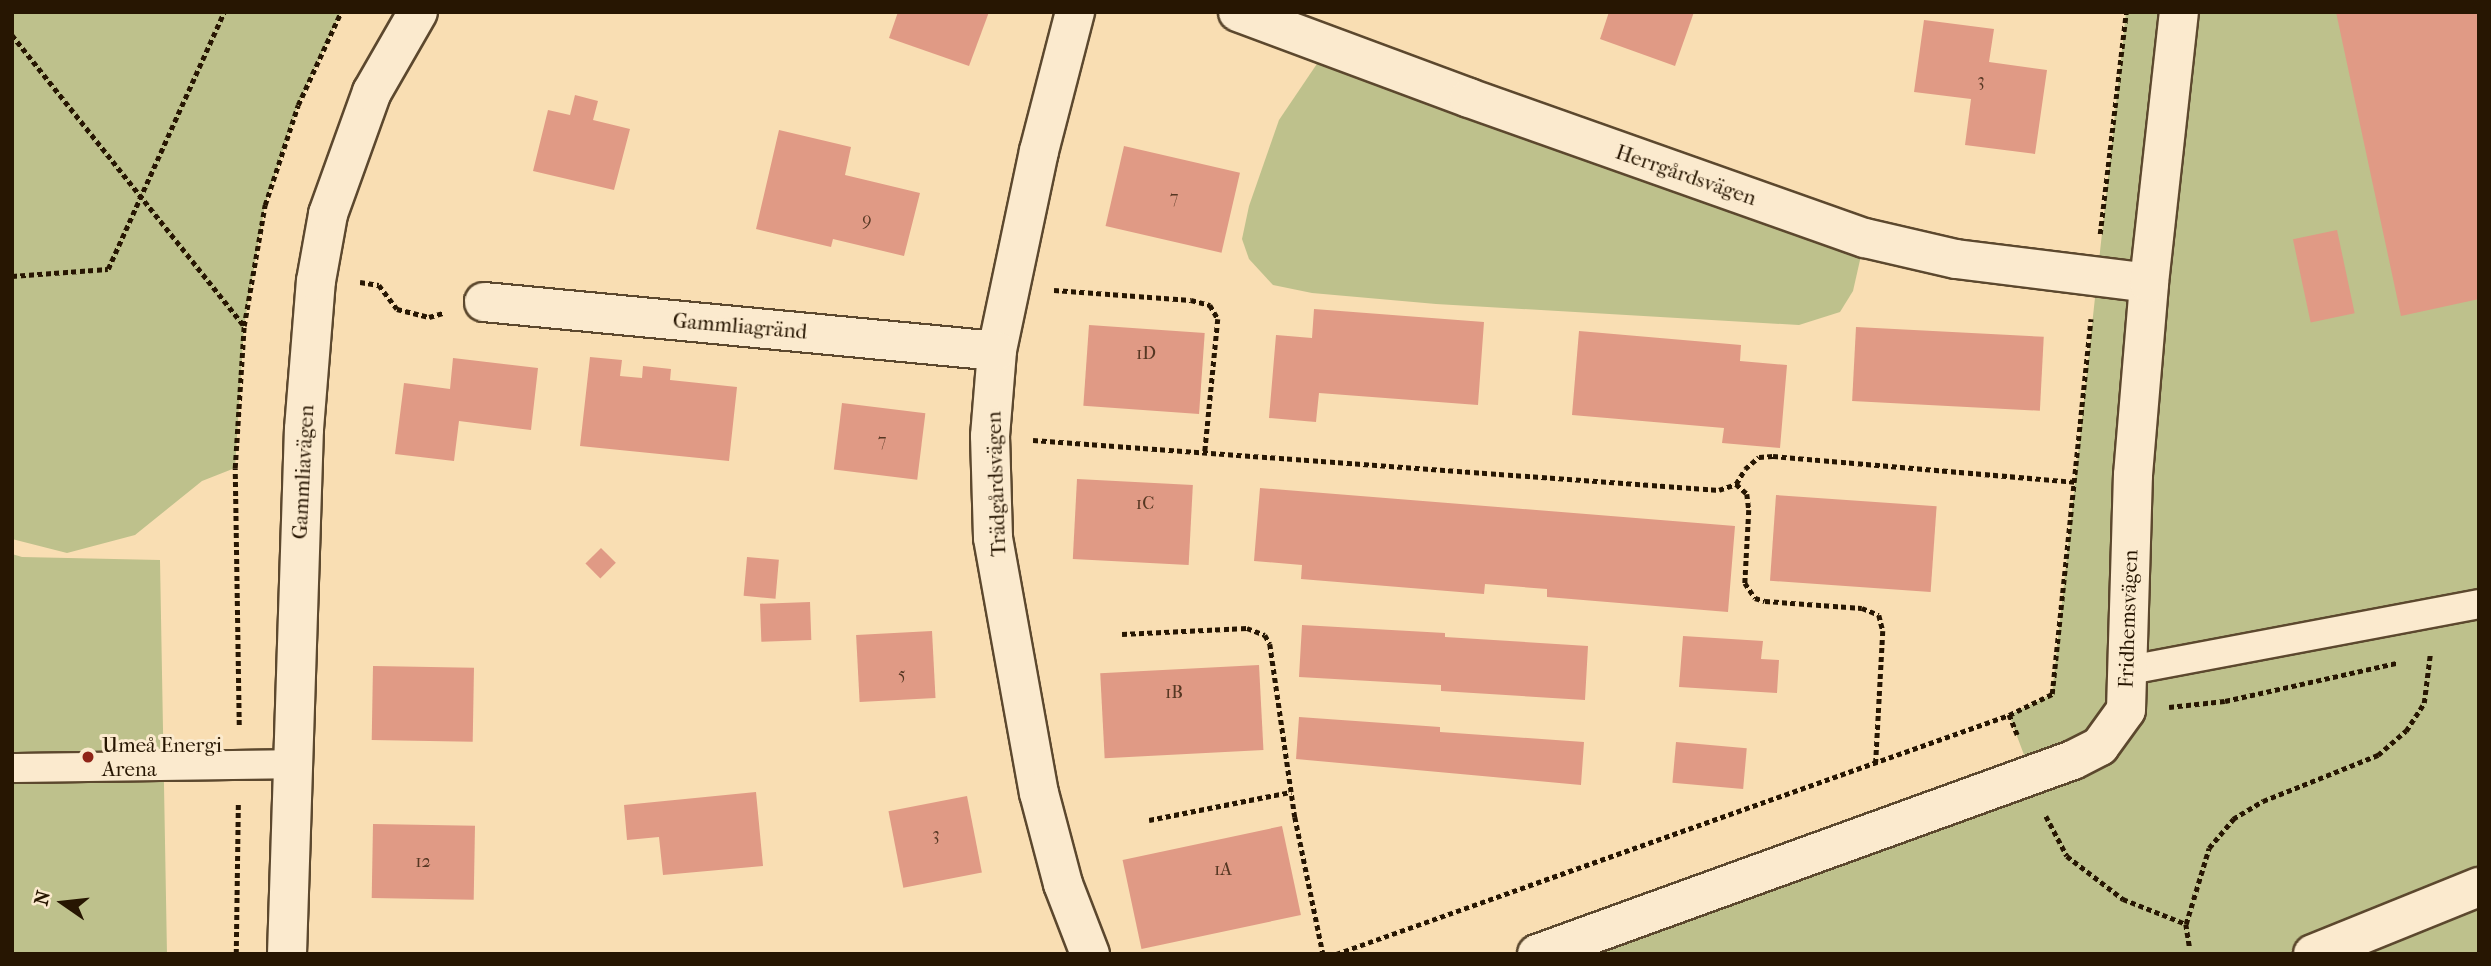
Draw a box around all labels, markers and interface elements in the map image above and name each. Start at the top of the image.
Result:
house number: 3 [1977,70,1985,92]
street label: Herrgårdsvägen [1612,139,1760,211]
house number: 7 [1170,187,1178,209]
house number: 9 [862,209,872,231]
street label: Gammliagränd [672,308,808,344]
house number: 1D [1136,343,1156,365]
street label: Gammliavägen [287,404,319,540]
street label: Trädgårdsvägen [981,411,1011,557]
house number: 7 [878,430,886,452]
house number: 1C [1136,493,1154,515]
street label: Fridhemsvägen [2113,549,2143,689]
house number: 5 [898,664,906,686]
house number: 1B [1165,682,1183,704]
place label: Umeå Energi Arena [102,732,222,782]
marker: Umeå Energi Arena [80,749,96,765]
house number: 3 [932,824,940,846]
house number: 12 [415,851,431,873]
house number: 1A [1214,859,1232,881]
north arrow [28,868,98,938]
text: N [30,888,55,908]

